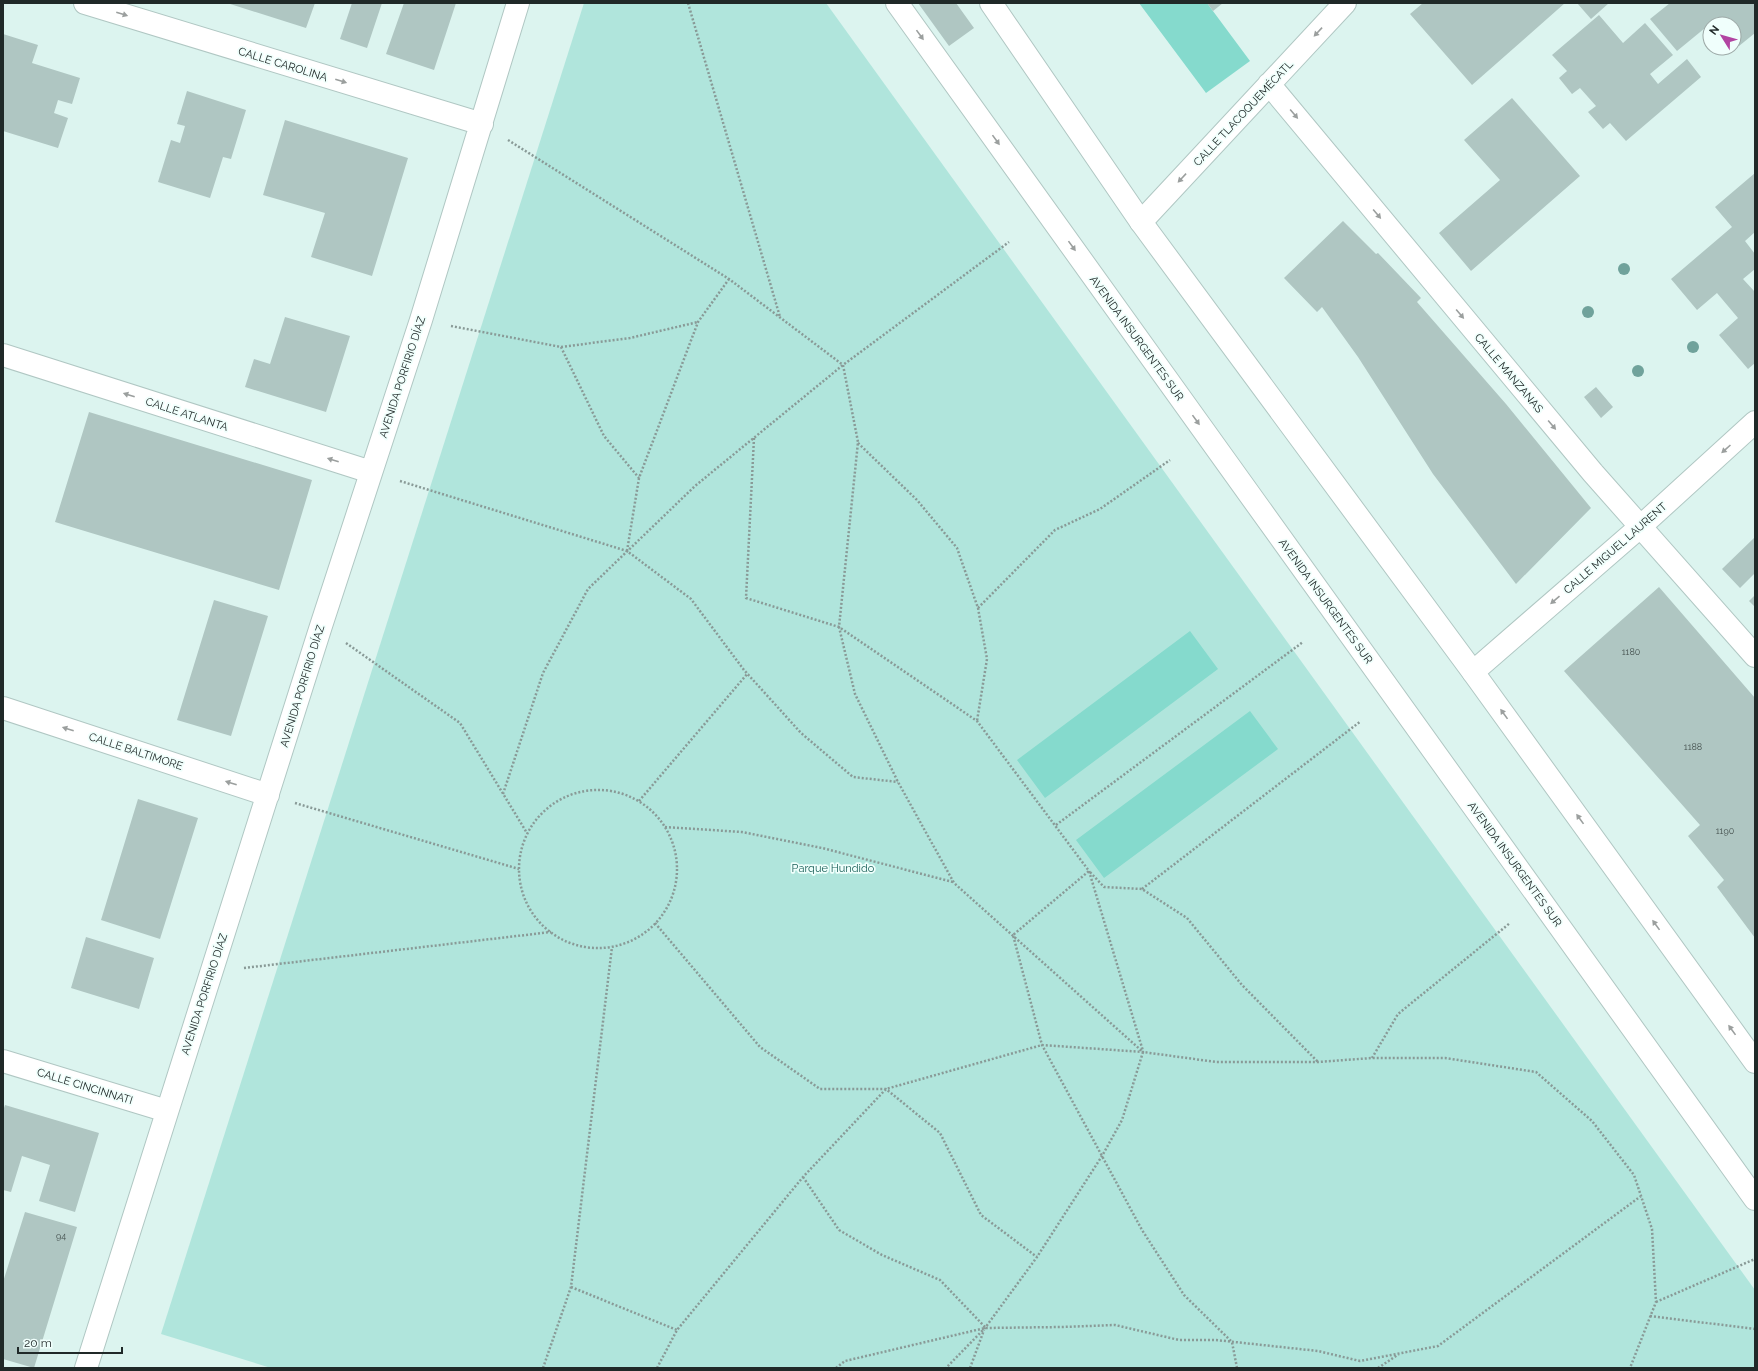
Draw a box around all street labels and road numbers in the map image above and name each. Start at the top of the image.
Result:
street label: CALLE CAROLINA [237,45,330,84]
street label: CALLE TLACOQUEMÉCATL [1190,57,1296,169]
street label: AVENIDA INSURGENTES SUR [1087,273,1186,403]
street label: AVENIDA PORFIRIO DÍAZ [376,314,428,440]
street label: CALLE MANZANAS [1472,331,1546,416]
street label: CALLE ATLANTA [144,395,230,434]
street label: CALLE MIGUEL LAURENT [1561,500,1670,597]
street label: AVENIDA INSURGENTES SUR [1276,536,1375,666]
street label: AVENIDA PORFIRIO DÍAZ [277,623,327,749]
street label: CALLE BALTIMORE [87,730,185,773]
street label: AVENIDA INSURGENTES SUR [1465,799,1564,929]
street label: AVENIDA PORFIRIO DÍAZ [178,931,230,1057]
street label: CALLE CINCINNATI [35,1066,134,1107]

